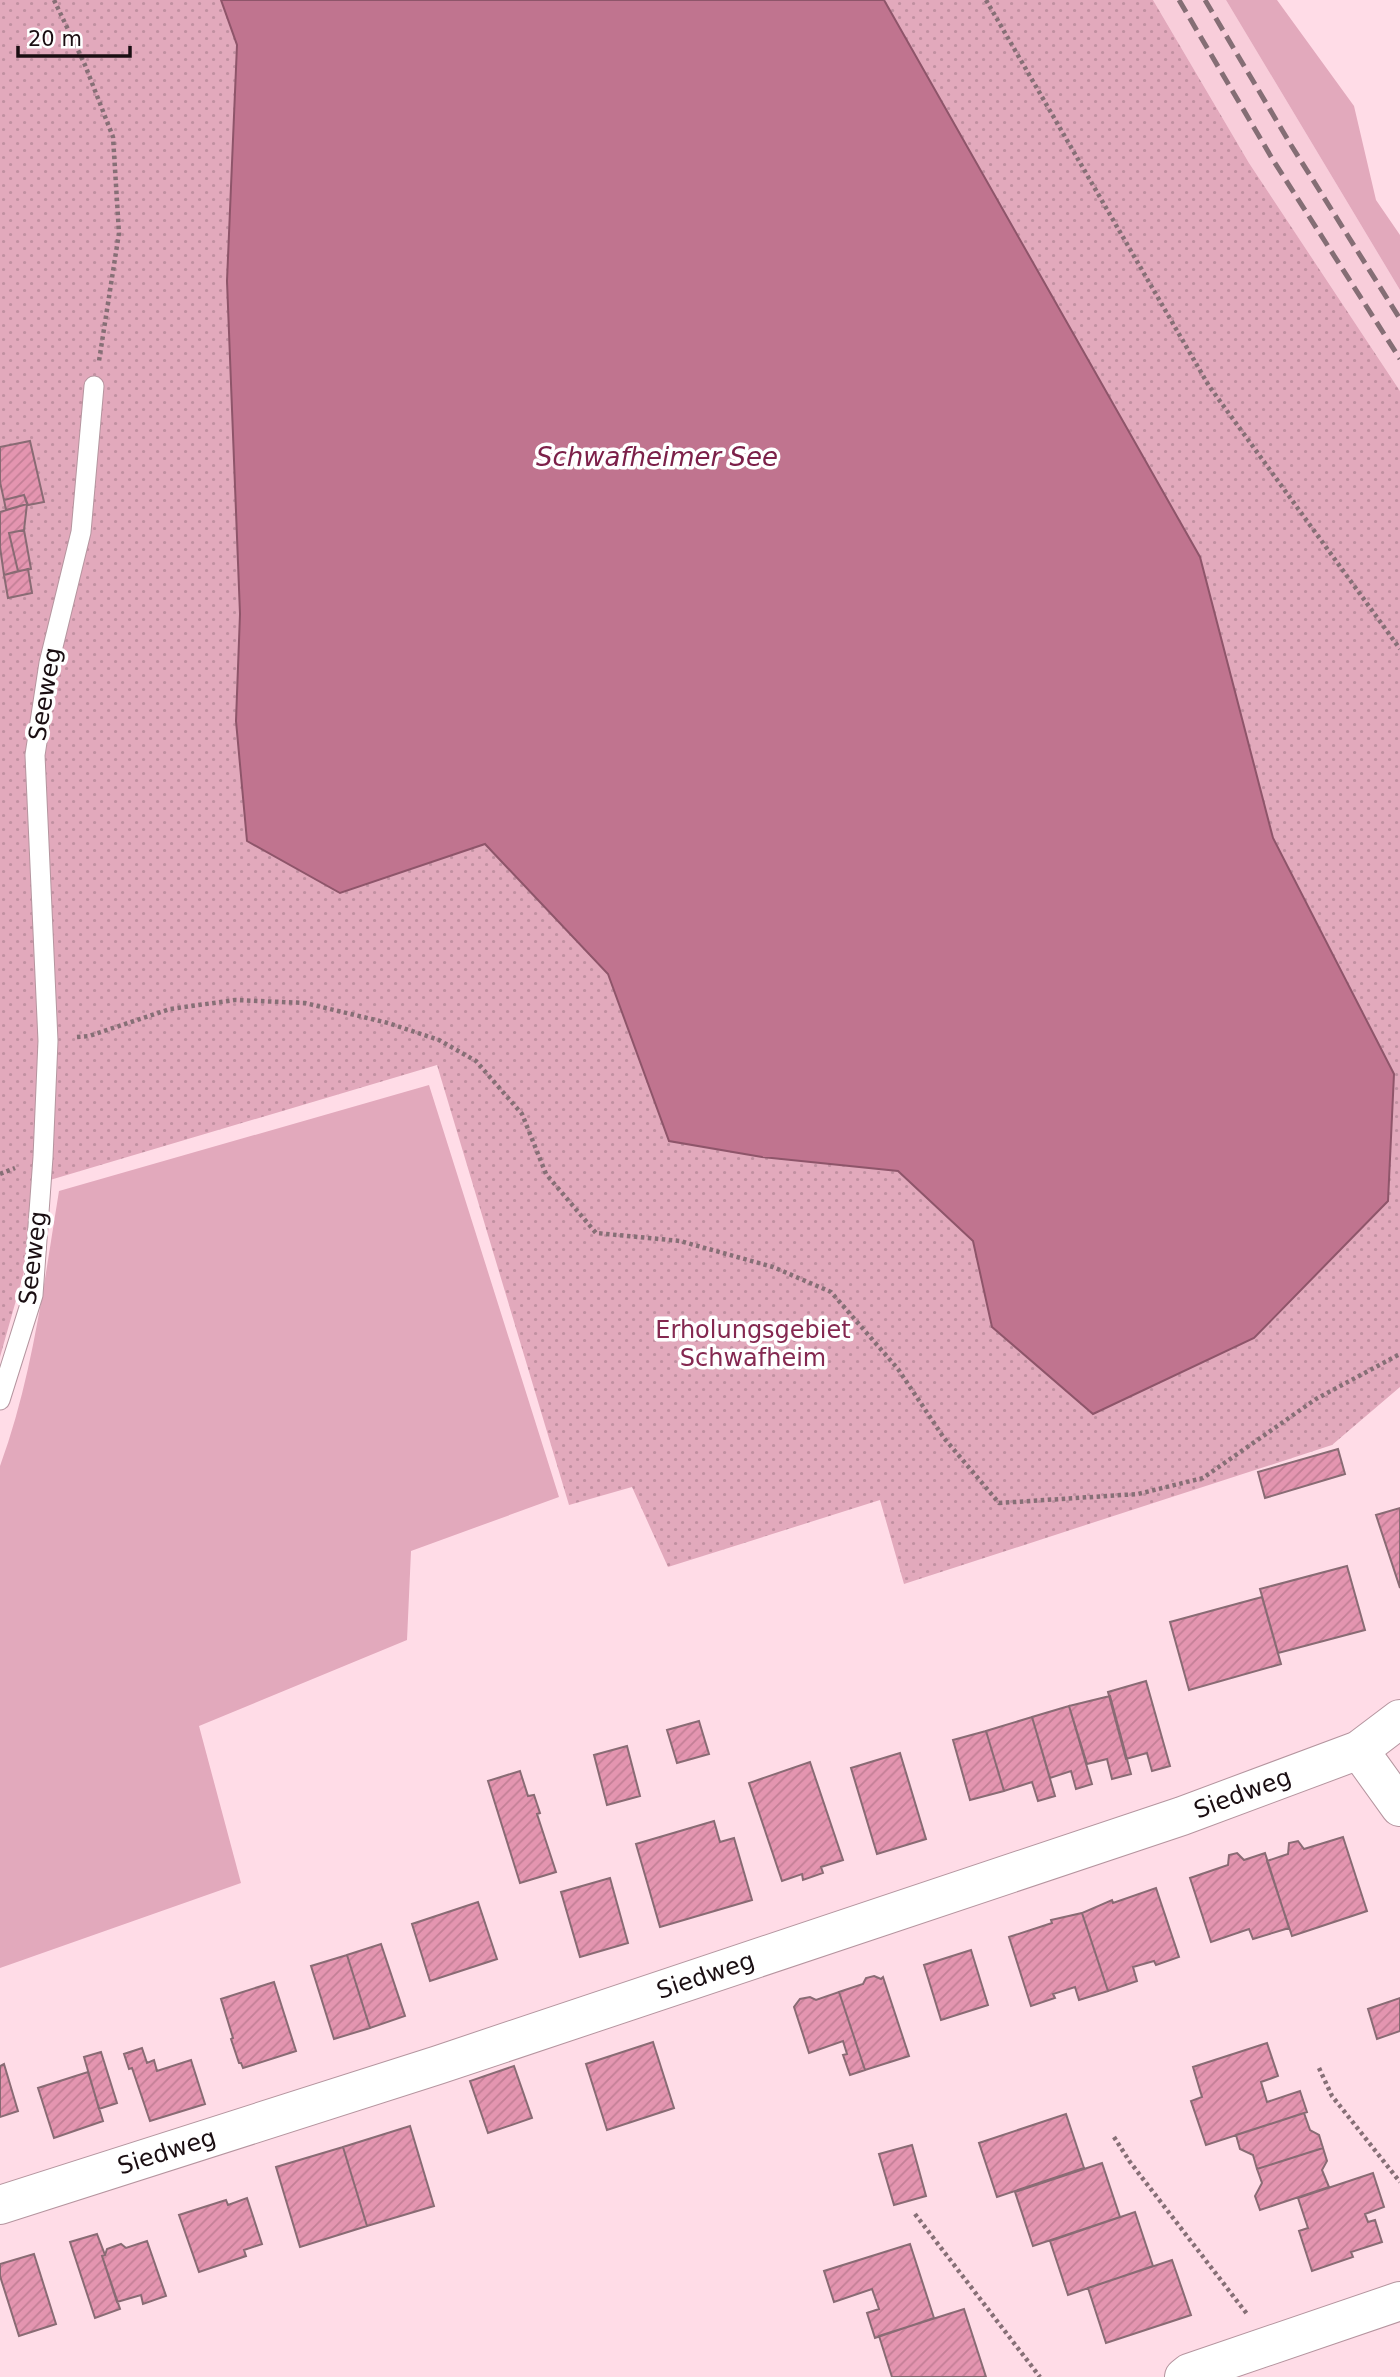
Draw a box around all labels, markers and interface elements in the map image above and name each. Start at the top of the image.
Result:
scale bar [18,14,130,58]
text: 20 m [28,27,82,51]
water label: Schwafheimer See [536,442,778,472]
street label: Seeweg [23,645,67,743]
street label: Seeweg [13,1209,53,1307]
park label: Erholungsgebiet Schwafheim [655,1316,851,1372]
street label: Siedweg [1190,1763,1295,1824]
street label: Siedweg [653,1946,758,2005]
street label: Siedweg [114,2123,219,2181]

